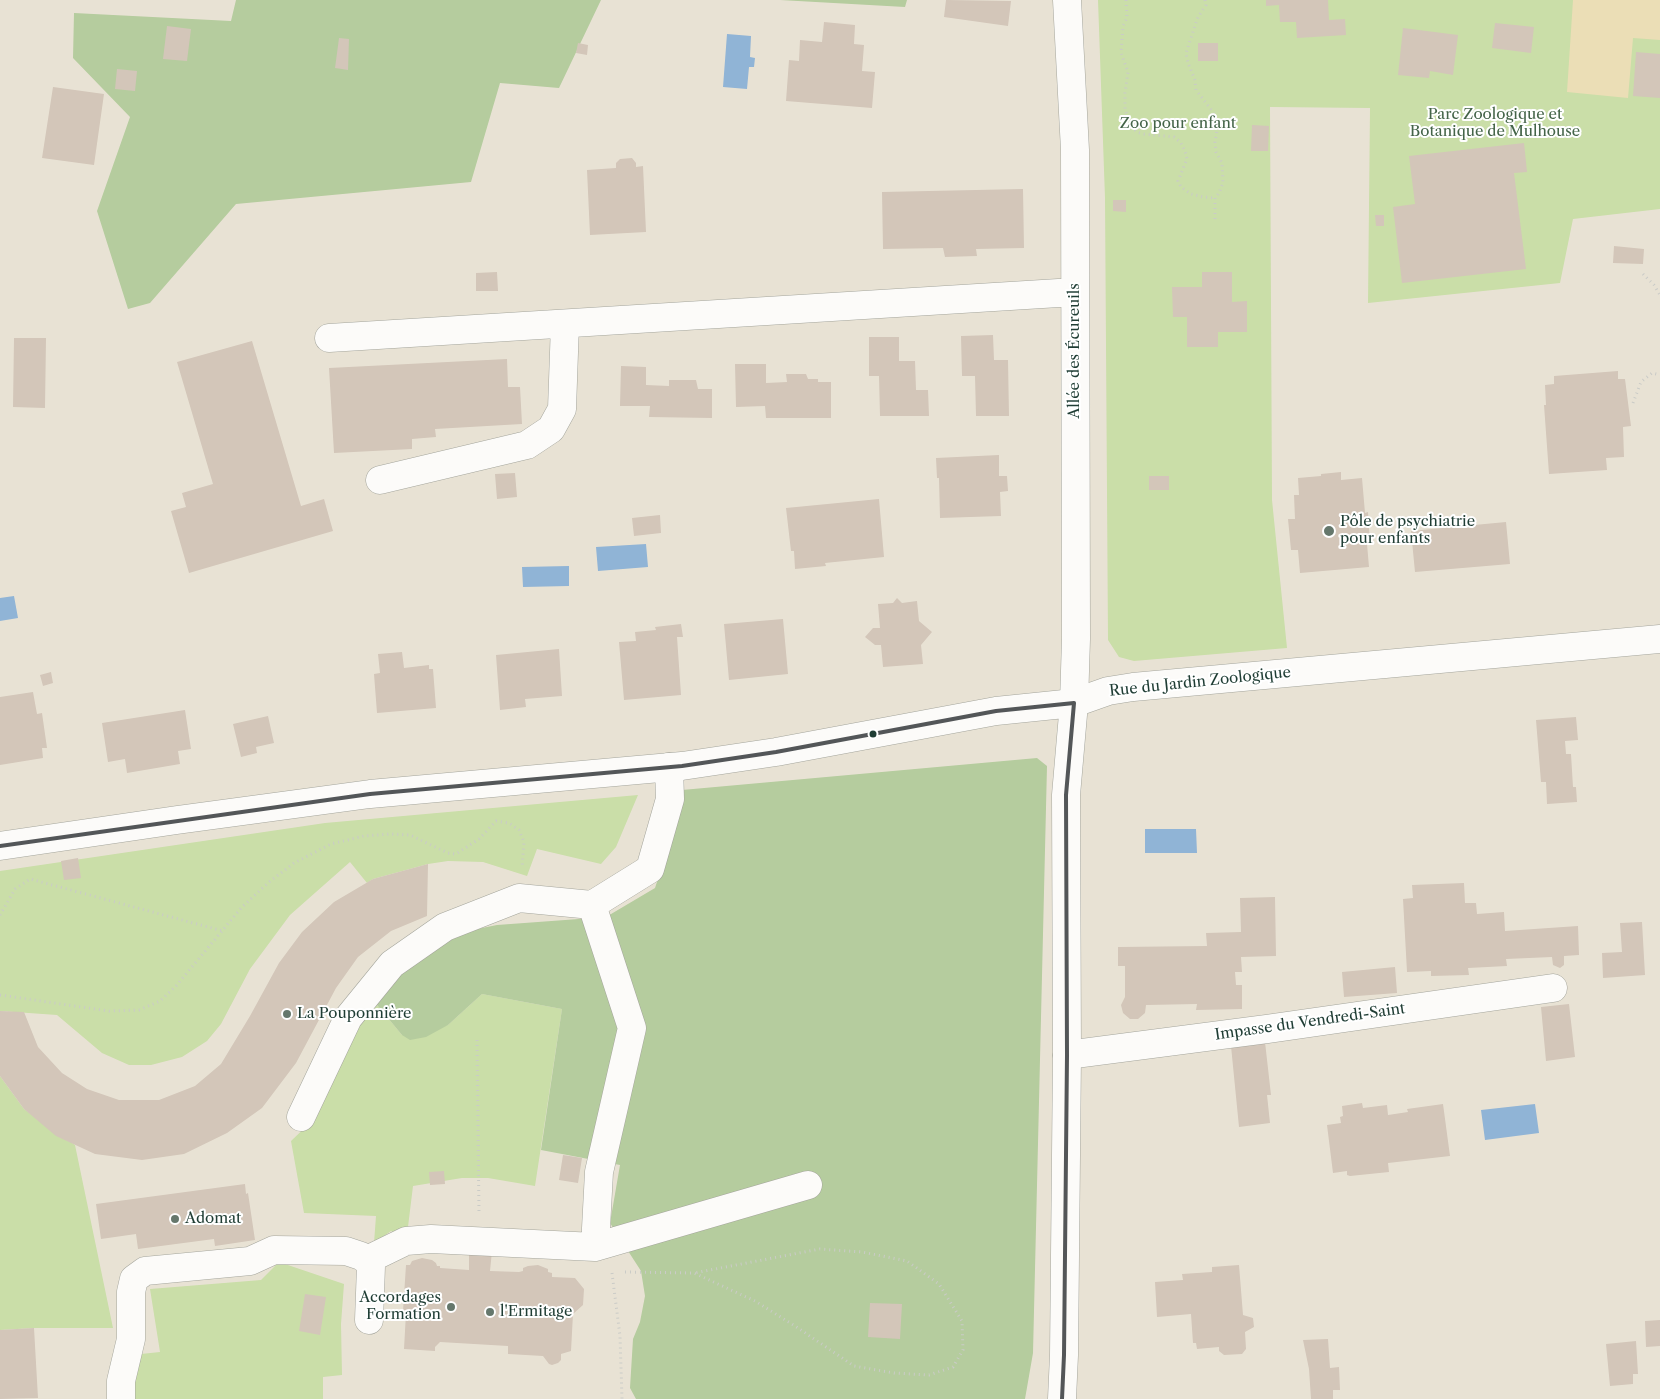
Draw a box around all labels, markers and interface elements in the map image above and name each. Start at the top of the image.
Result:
park label: Parc Zoologique et Botanique de Mulhouse [1410,106,1580,141]
park label: Zoo pour enfant [1120,115,1236,133]
street label: Allée des Écureuils [1066,283,1084,419]
place label: Pôle de psychiatrie pour enfants [1340,513,1475,548]
marker: Pôle de psychiatrie pour enfants [1322,524,1336,538]
street label: Rue du Jardin Zoologique [1108,664,1292,700]
unlabelled marker [868,729,878,739]
street label: Impasse du Vendredi-Saint [1214,1000,1406,1044]
place label: La Pouponnière [297,1005,411,1023]
marker: La Pouponnière [281,1008,293,1020]
place label: Adomat [185,1210,241,1228]
marker: Adomat [169,1213,181,1225]
place label: Accordages Formation [359,1289,441,1324]
marker: Accordages Formation [445,1301,457,1313]
place label: l'Ermitage [500,1303,572,1321]
marker: l'Ermitage [484,1306,496,1318]

